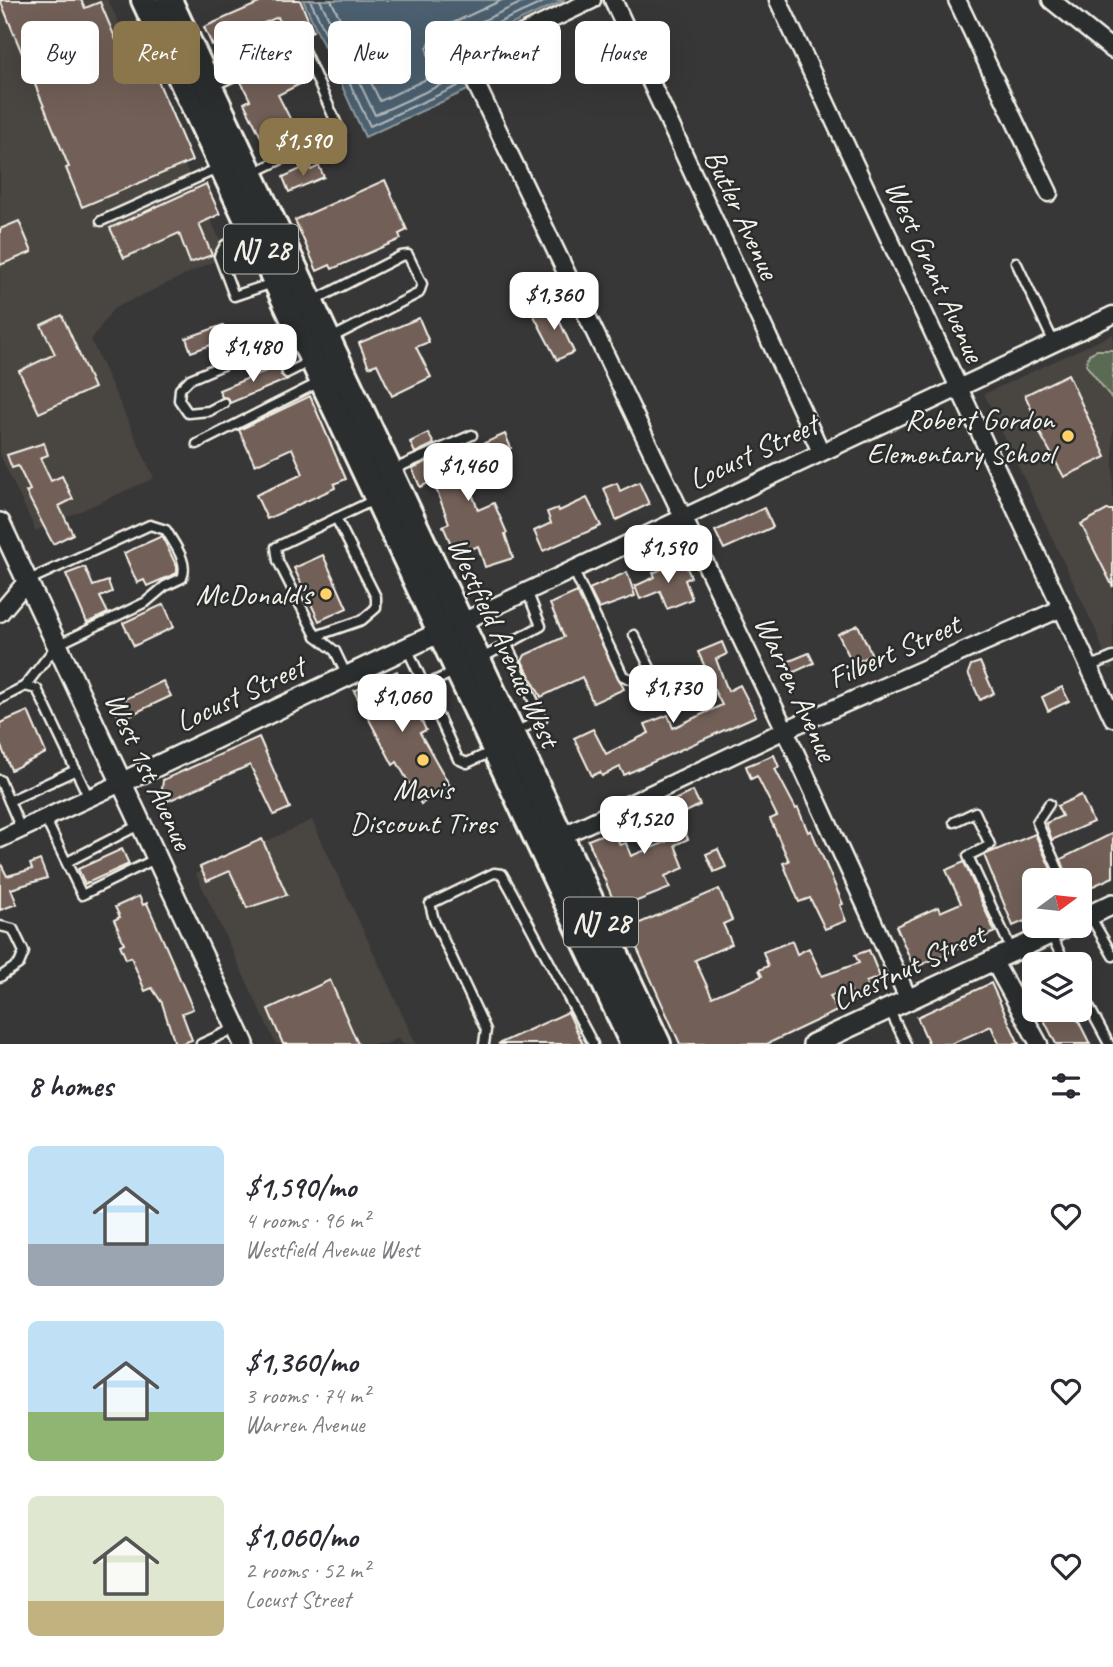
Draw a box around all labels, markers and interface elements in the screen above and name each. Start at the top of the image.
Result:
chip: Buy [21,21,99,84]
chip: Rent [113,21,200,84]
chip: Filters [214,21,314,84]
chip: New [328,21,411,84]
chip: Apartment [425,21,561,84]
chip: House [575,21,670,84]
pin: $1,590 [246,118,360,178]
text: $1,590 [275,126,331,155]
street label: Butler Avenue [696,143,789,287]
street label: West Grant Avenue [876,174,995,370]
road number: NJ 28 [224,224,298,274]
pin: $1,360 [497,272,611,332]
text: $1,360 [526,280,582,309]
pin: $1,480 [196,324,310,384]
text: $1,480 [225,332,281,361]
place label: Robert Gordon Elementary School [867,400,1059,472]
street label: Locust Street [682,404,827,498]
marker: Robert Gordon Elementary School [1060,428,1076,444]
pin: $1,460 [411,444,525,503]
text: $1,460 [440,451,496,480]
pin: $1,590 [611,526,725,585]
street label: Westfield Avenue West [439,531,571,756]
text: $1,590 [640,533,696,562]
place label: McDonald's [196,575,315,613]
marker: McDonald's [318,586,334,602]
street label: Filbert Street [822,604,969,697]
street label: Warren Avenue [746,609,847,769]
street label: Locust Street [169,646,314,740]
pin: $1,730 [616,666,730,725]
text: $1,730 [645,673,701,702]
pin: $1,060 [345,674,459,734]
text: $1,060 [374,682,430,711]
street label: West 1st Avenue [96,686,203,858]
marker: Mavis Discount Tires [415,752,431,768]
place label: Mavis Discount Tires [350,770,499,842]
pin: $1,520 [587,796,701,856]
text: $1,520 [616,804,672,833]
north arrow [1022,868,1092,938]
map controls [1022,868,1092,1022]
road number: NJ 28 [564,898,638,946]
street label: Chestnut Street [825,914,993,1019]
button: layers [1022,952,1092,1022]
text: 8 homes [28,1067,113,1105]
icon: filters [1047,1067,1085,1105]
text: $1,590/mo [245,1168,356,1206]
icon: home [84,1174,168,1258]
icon: heart [1047,1197,1085,1235]
text: 4 rooms · 96 m² [245,1206,369,1235]
text: Westfield Avenue West [245,1235,419,1264]
text: $1,360/mo [245,1343,358,1381]
icon: home [84,1349,168,1433]
icon: heart [1047,1372,1085,1410]
text: 3 rooms · 74 m² [245,1381,369,1410]
text: Warren Avenue [245,1410,364,1439]
text: $1,060/mo [245,1518,358,1556]
icon: home [84,1524,168,1608]
icon: heart [1047,1547,1085,1585]
text: 2 rooms · 52 m² [245,1556,369,1585]
text: Locust Street [245,1585,351,1614]

